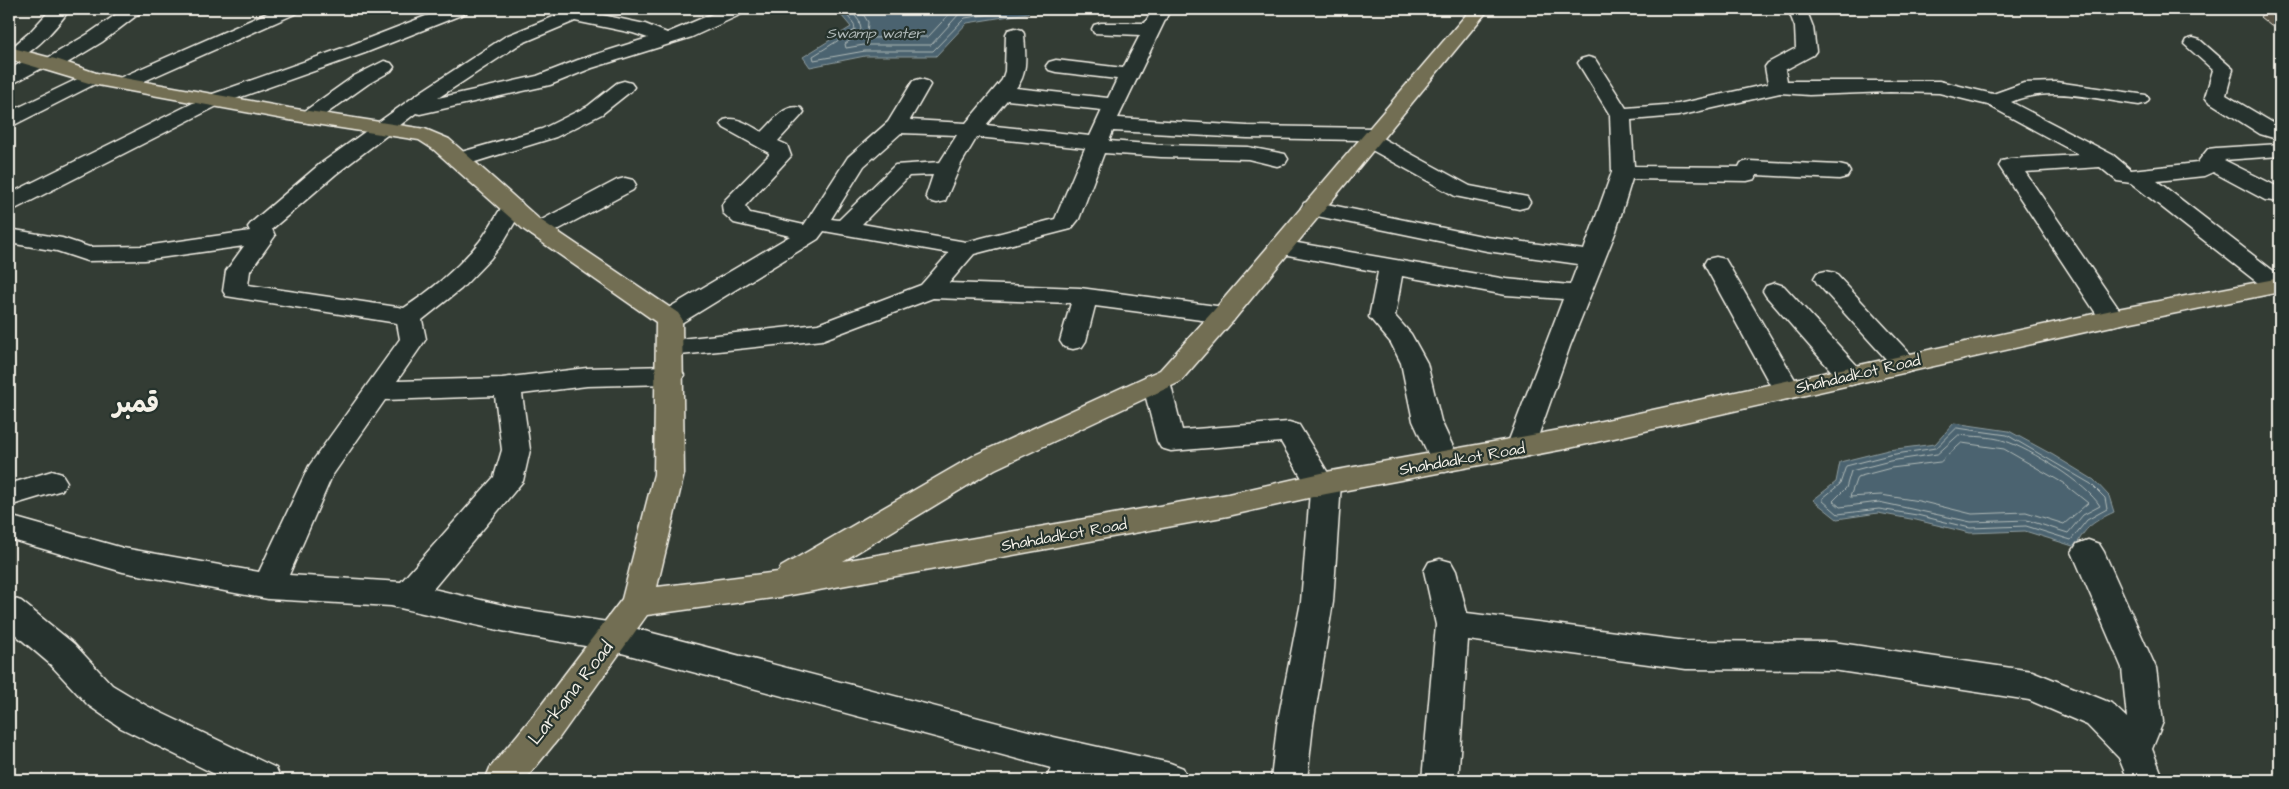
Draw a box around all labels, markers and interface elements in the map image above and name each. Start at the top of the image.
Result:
water label: Swamp water [826,23,926,44]
street label: Shahdadkot Road [1794,349,1922,399]
district label: قمبر [110,386,159,422]
street label: Shahdadkot Road [1397,437,1527,481]
street label: Shahdadkot Road [999,513,1129,557]
street label: Larkana Road [522,635,620,751]

